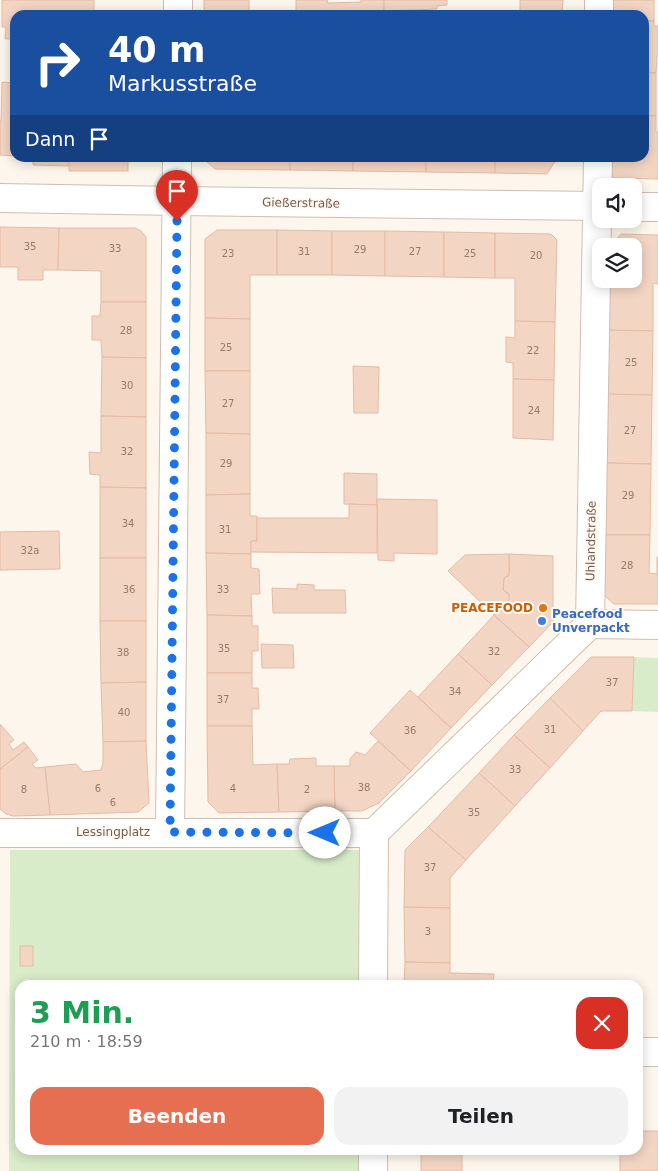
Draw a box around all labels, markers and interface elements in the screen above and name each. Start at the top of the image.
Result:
icon: right [25,30,90,95]
text: 40 m [108,30,205,70]
text: Markusstraße [108,71,257,96]
icon: arrive [85,125,113,153]
text: Dann [25,128,75,150]
pin [156,170,198,221]
icon: arrive [163,177,191,205]
map controls [592,178,642,288]
button: sound [592,178,642,228]
street label: Gießerstraße [262,195,340,211]
button: layers [592,238,642,288]
house number: 35 [24,241,36,252]
house number: 33 [109,243,121,254]
house number: 29 [354,244,366,255]
house number: 31 [298,246,310,257]
house number: 27 [409,246,421,257]
house number: 23 [222,248,234,259]
house number: 25 [464,248,476,259]
house number: 20 [530,250,542,261]
house number: 28 [120,325,132,336]
house number: 25 [220,342,232,353]
house number: 22 [527,345,539,356]
house number: 25 [625,357,637,368]
house number: 30 [121,380,133,391]
house number: 27 [222,398,234,409]
house number: 24 [528,405,540,416]
house number: 27 [624,425,636,436]
house number: 32 [121,446,133,457]
house number: 29 [220,458,232,469]
house number: 29 [622,490,634,501]
street label: Uhlandstraße [583,501,599,581]
house number: 34 [122,518,134,529]
house number: 31 [219,524,231,535]
house number: 32a [21,545,39,556]
house number: 28 [621,560,633,571]
house number: 36 [123,584,135,595]
house number: 33 [217,584,229,595]
place label: PEACEFOOD [451,601,533,615]
marker: PEACEFOOD [537,602,549,614]
place label: Peacefood Unverpackt [552,607,630,635]
marker: Peacefood Unverpackt [536,615,548,627]
house number: 35 [218,643,230,654]
house number: 32 [488,646,500,657]
house number: 38 [117,647,129,658]
house number: 37 [606,677,618,688]
house number: 34 [449,686,461,697]
house number: 37 [217,694,229,705]
house number: 40 [118,707,130,718]
house number: 31 [544,724,556,735]
house number: 36 [404,725,416,736]
house number: 33 [509,764,521,775]
house number: 38 [358,782,370,793]
house number: 6 [95,783,101,794]
house number: 4 [230,783,236,794]
house number: 8 [21,784,27,795]
house number: 2 [304,784,310,795]
house number: 6 [110,797,116,808]
position arrow [298,806,350,858]
house number: 35 [468,807,480,818]
street label: Lessingplatz [76,825,150,839]
house number: 37 [424,862,436,873]
house number: 3 [425,926,431,937]
text: 3 Min. [30,995,134,1030]
button: close [576,997,628,1049]
text: 210 m · 18:59 [30,1032,143,1051]
button: Beenden [30,1087,324,1145]
button: Teilen [334,1087,628,1145]

